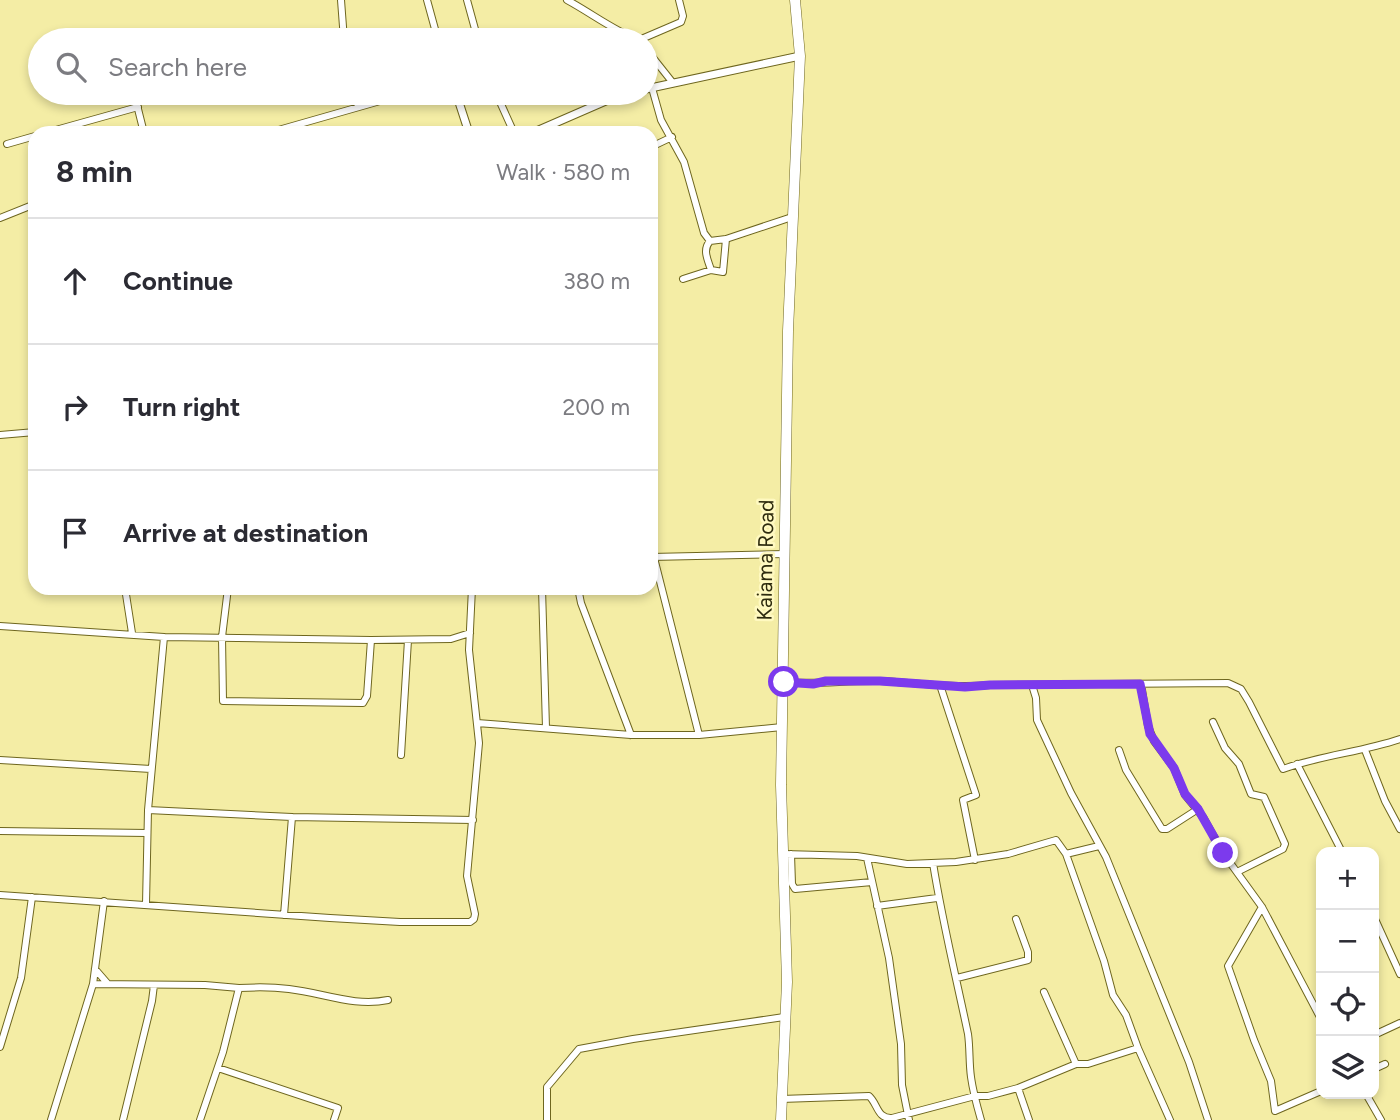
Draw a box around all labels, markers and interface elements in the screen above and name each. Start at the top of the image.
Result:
search box [28,28,658,105]
icon: search [52,48,90,86]
text: Search here [108,51,247,83]
text: 8 min [56,153,133,190]
text: Walk · 580 m [496,158,630,186]
icon: ahead [56,262,94,300]
text: Continue [123,265,233,297]
text: 380 m [563,267,630,295]
icon: right [56,388,94,426]
text: Turn right [123,391,240,423]
text: 200 m [562,393,630,421]
street label: Kaiama Road [751,499,779,621]
icon: arrive [56,514,94,552]
text: Arrive at destination [123,517,368,549]
route start [768,666,799,697]
route end [1207,837,1238,868]
map controls [1316,847,1379,1099]
button: + [1316,847,1379,910]
button: − [1316,910,1379,973]
button: locate [1316,973,1379,1036]
button: layers [1316,1036,1379,1099]

